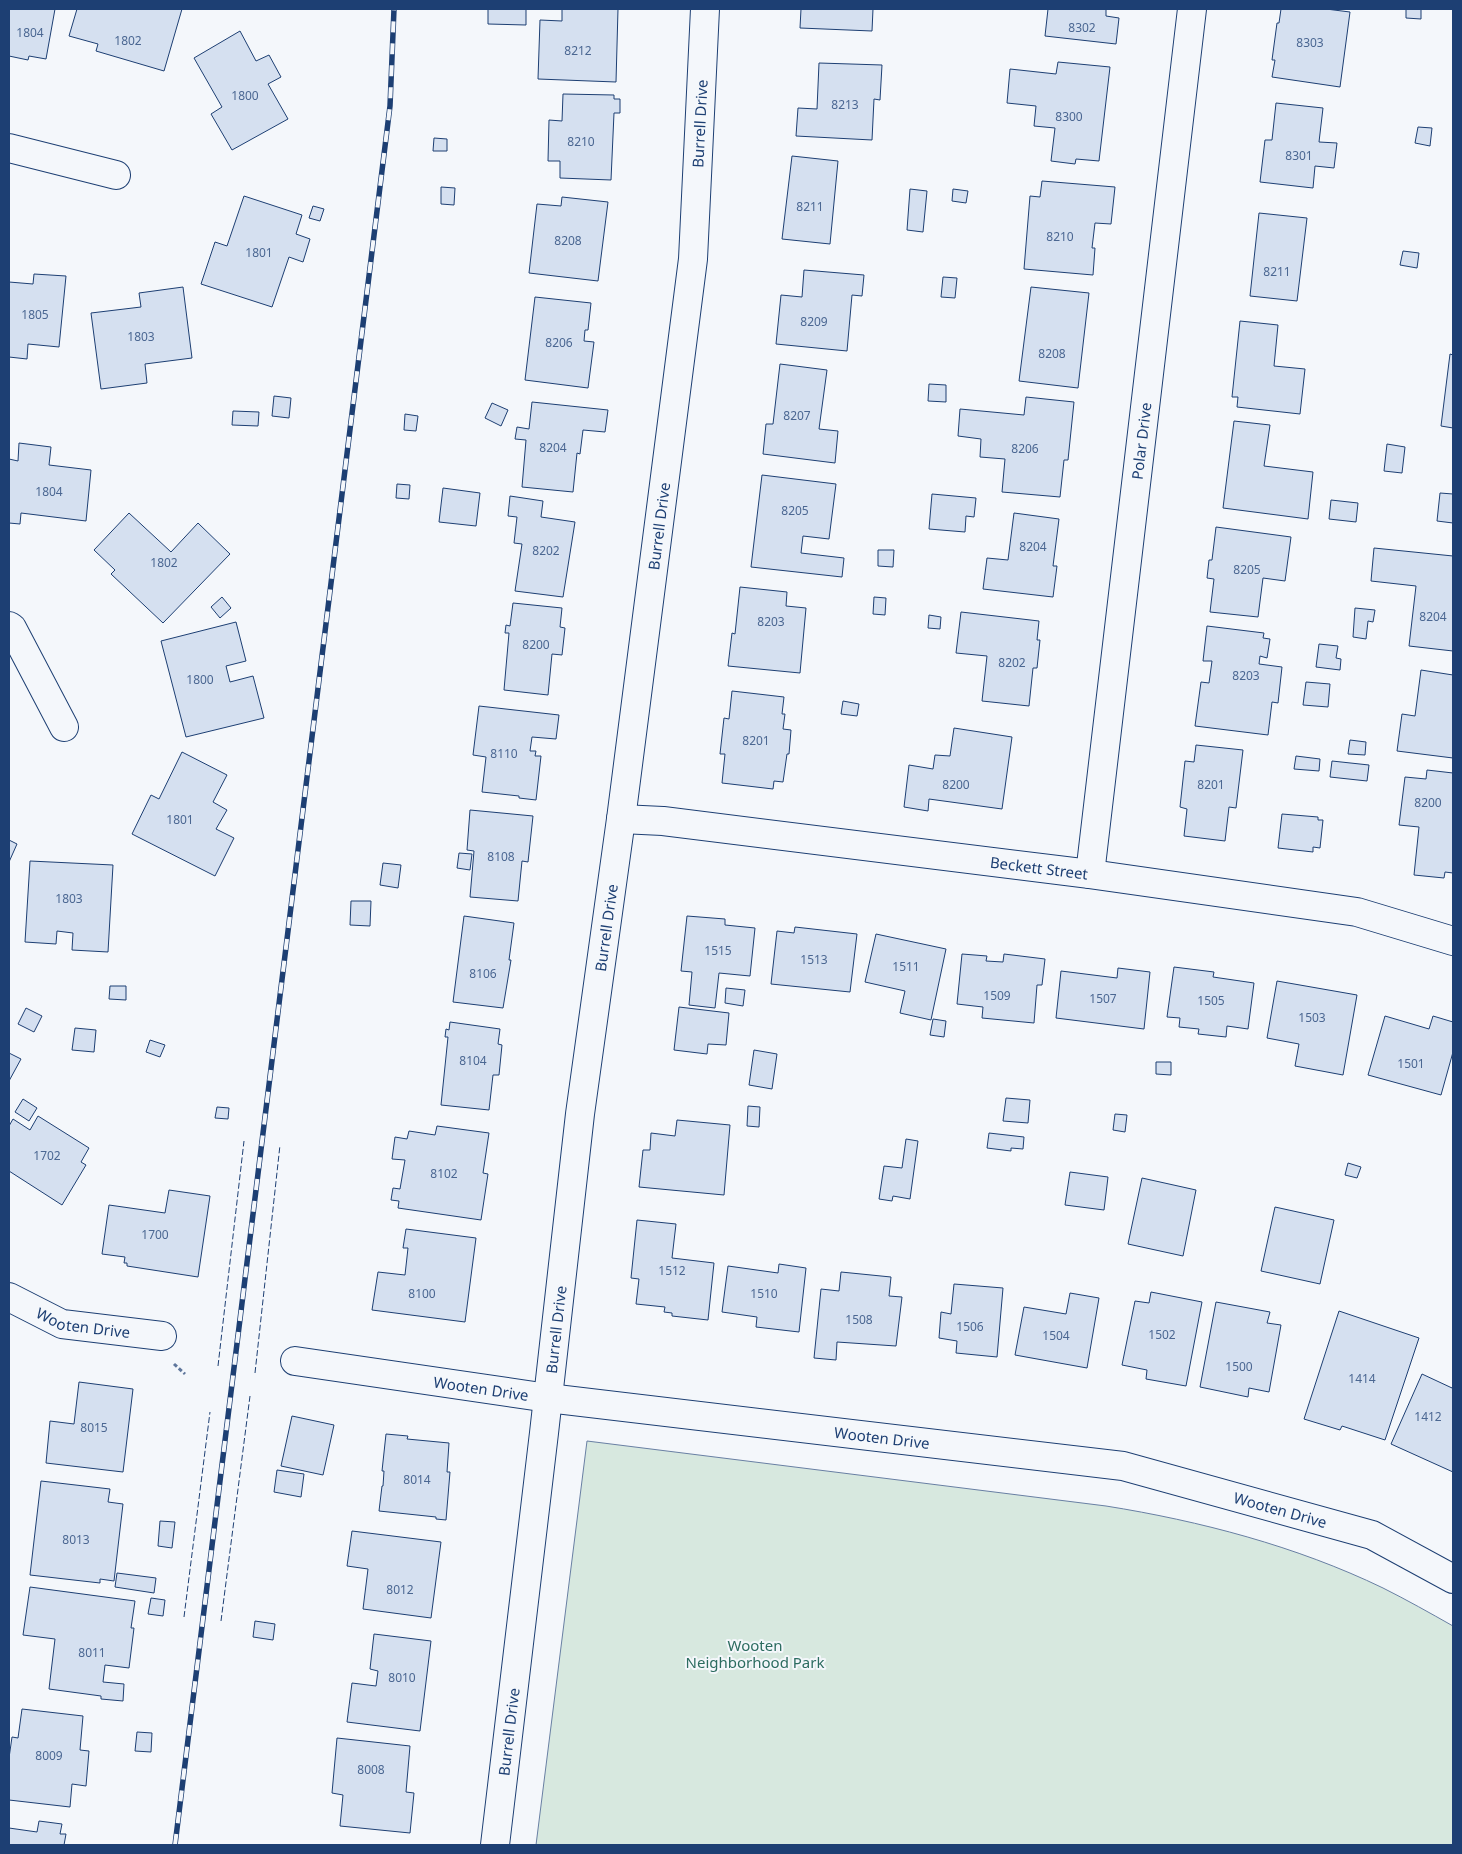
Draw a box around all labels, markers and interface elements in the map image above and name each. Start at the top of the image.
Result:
house number: 8302 [1068,19,1096,36]
house number: 1804 [16,24,44,41]
house number: 1802 [114,32,142,49]
house number: 8303 [1296,34,1324,51]
house number: 8212 [564,42,592,59]
street label: Burrell Drive [687,79,712,168]
house number: 1800 [231,87,259,104]
house number: 8213 [831,96,859,113]
house number: 8300 [1055,108,1083,125]
house number: 8210 [567,133,595,150]
house number: 8301 [1285,147,1313,164]
house number: 8211 [796,198,824,215]
house number: 8210 [1046,228,1074,245]
house number: 8208 [554,232,582,249]
house number: 1801 [245,244,273,261]
house number: 8211 [1263,263,1291,280]
house number: 1805 [21,306,49,323]
house number: 8209 [800,313,828,330]
house number: 1803 [127,328,155,345]
house number: 8206 [545,334,573,351]
house number: 8208 [1038,345,1066,362]
street label: Polar Drive [1127,401,1156,481]
house number: 8207 [783,407,811,424]
house number: 8204 [539,439,567,456]
house number: 8206 [1011,440,1039,457]
street label: Burrell Drive [643,481,674,571]
house number: 1804 [35,483,63,500]
house number: 8205 [781,502,809,519]
house number: 8204 [1019,538,1047,555]
house number: 8202 [532,542,560,559]
house number: 1802 [150,554,178,571]
house number: 8205 [1233,561,1261,578]
house number: 8204 [1419,608,1447,625]
house number: 8203 [757,613,785,630]
house number: 8200 [522,636,550,653]
house number: 8202 [998,654,1026,671]
house number: 8203 [1232,667,1260,684]
house number: 1800 [186,671,214,688]
house number: 8201 [742,732,770,749]
house number: 8110 [490,745,518,762]
house number: 8200 [942,776,970,793]
house number: 8201 [1197,776,1225,793]
house number: 8200 [1414,794,1442,811]
house number: 1801 [166,811,194,828]
house number: 8108 [487,848,515,865]
street label: Beckett Street [989,852,1090,884]
street label: Burrell Drive [590,883,622,973]
house number: 1803 [55,890,83,907]
house number: 1515 [704,942,732,959]
house number: 1513 [800,951,828,968]
house number: 1511 [892,958,920,975]
house number: 8106 [469,965,497,982]
house number: 1509 [983,987,1011,1004]
house number: 1507 [1089,990,1117,1007]
house number: 1505 [1197,992,1225,1009]
house number: 1503 [1298,1009,1326,1026]
house number: 8104 [459,1052,487,1069]
house number: 1501 [1397,1055,1425,1072]
house number: 1702 [33,1147,61,1164]
house number: 8102 [430,1165,458,1182]
house number: 1700 [141,1226,169,1243]
house number: 1512 [658,1262,686,1279]
house number: 8100 [408,1285,436,1302]
street label: Burrell Drive [541,1285,571,1375]
house number: 1510 [750,1285,778,1302]
street label: Wooten Drive [33,1303,131,1342]
house number: 1508 [845,1311,873,1328]
house number: 1506 [956,1318,984,1335]
house number: 1502 [1148,1326,1176,1343]
house number: 1504 [1042,1327,1070,1344]
house number: 1500 [1225,1358,1253,1375]
house number: 1414 [1348,1370,1376,1387]
street label: Wooten Drive [432,1371,530,1405]
house number: 1412 [1414,1408,1442,1425]
house number: 8015 [80,1419,108,1436]
street label: Wooten Drive [833,1422,931,1453]
house number: 8014 [403,1471,431,1488]
street label: Wooten Drive [1231,1487,1329,1532]
house number: 8013 [62,1531,90,1548]
house number: 8012 [386,1581,414,1598]
park label: Wooten Neighborhood Park [686,1635,824,1672]
house number: 8011 [78,1644,106,1661]
house number: 8010 [388,1669,416,1686]
street label: Burrell Drive [493,1687,524,1777]
house number: 8009 [35,1747,63,1764]
house number: 8008 [357,1761,385,1778]

